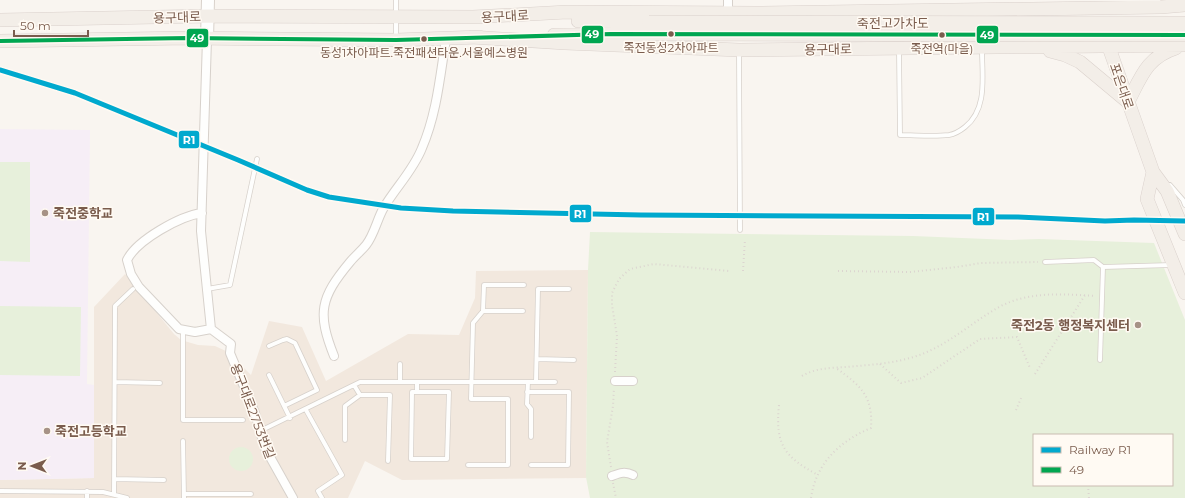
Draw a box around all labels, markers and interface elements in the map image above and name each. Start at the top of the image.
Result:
street label: 용구대로 [481,7,529,25]
street label: 용구대로 [153,8,201,26]
scale bar [14,12,88,38]
street label: 죽전고가차도 [857,15,929,31]
text: 50 m [20,18,51,33]
line badge: 49 [581,25,604,44]
line badge: 49 [976,25,999,44]
text: 49 [585,27,599,41]
line badge: 49 [186,28,209,48]
text: 49 [980,28,994,42]
marker: 죽전동성2차아파트 [666,29,676,39]
marker: 죽전역(마을) [937,30,947,40]
text: 49 [190,31,204,45]
marker: 동성1차아파트.죽전패션타운.서울예스병원 [419,34,429,44]
place label: 죽전동성2차아파트 [623,40,719,55]
street label: 용구대로 [804,41,852,57]
place label: 죽전역(마을) [910,41,974,56]
place label: 동성1차아파트.죽전패션타운.서울예스병원 [320,45,528,60]
street label: 포은대로 [1107,61,1137,111]
line badge: R1 [178,130,200,149]
text: R1 [183,133,195,147]
line badge: R1 [569,204,592,223]
place label: 죽전중학교 [53,205,113,221]
text: R1 [574,207,586,221]
line badge: R1 [972,207,995,226]
marker: 죽전중학교 [40,208,50,218]
text: R1 [977,210,989,224]
place label: 죽전2동 행정복지센터 [1011,317,1130,333]
marker: 죽전2동 행정복지센터 [1133,320,1143,330]
street label: 용구대로2753번길 [227,361,279,461]
place label: 죽전고등학교 [55,423,127,439]
marker: 죽전고등학교 [42,426,52,436]
legend [1033,434,1173,486]
text: Railway R1 [1069,442,1131,457]
north arrow [12,446,52,486]
text: N [15,462,29,470]
text: 49 [1069,462,1084,477]

